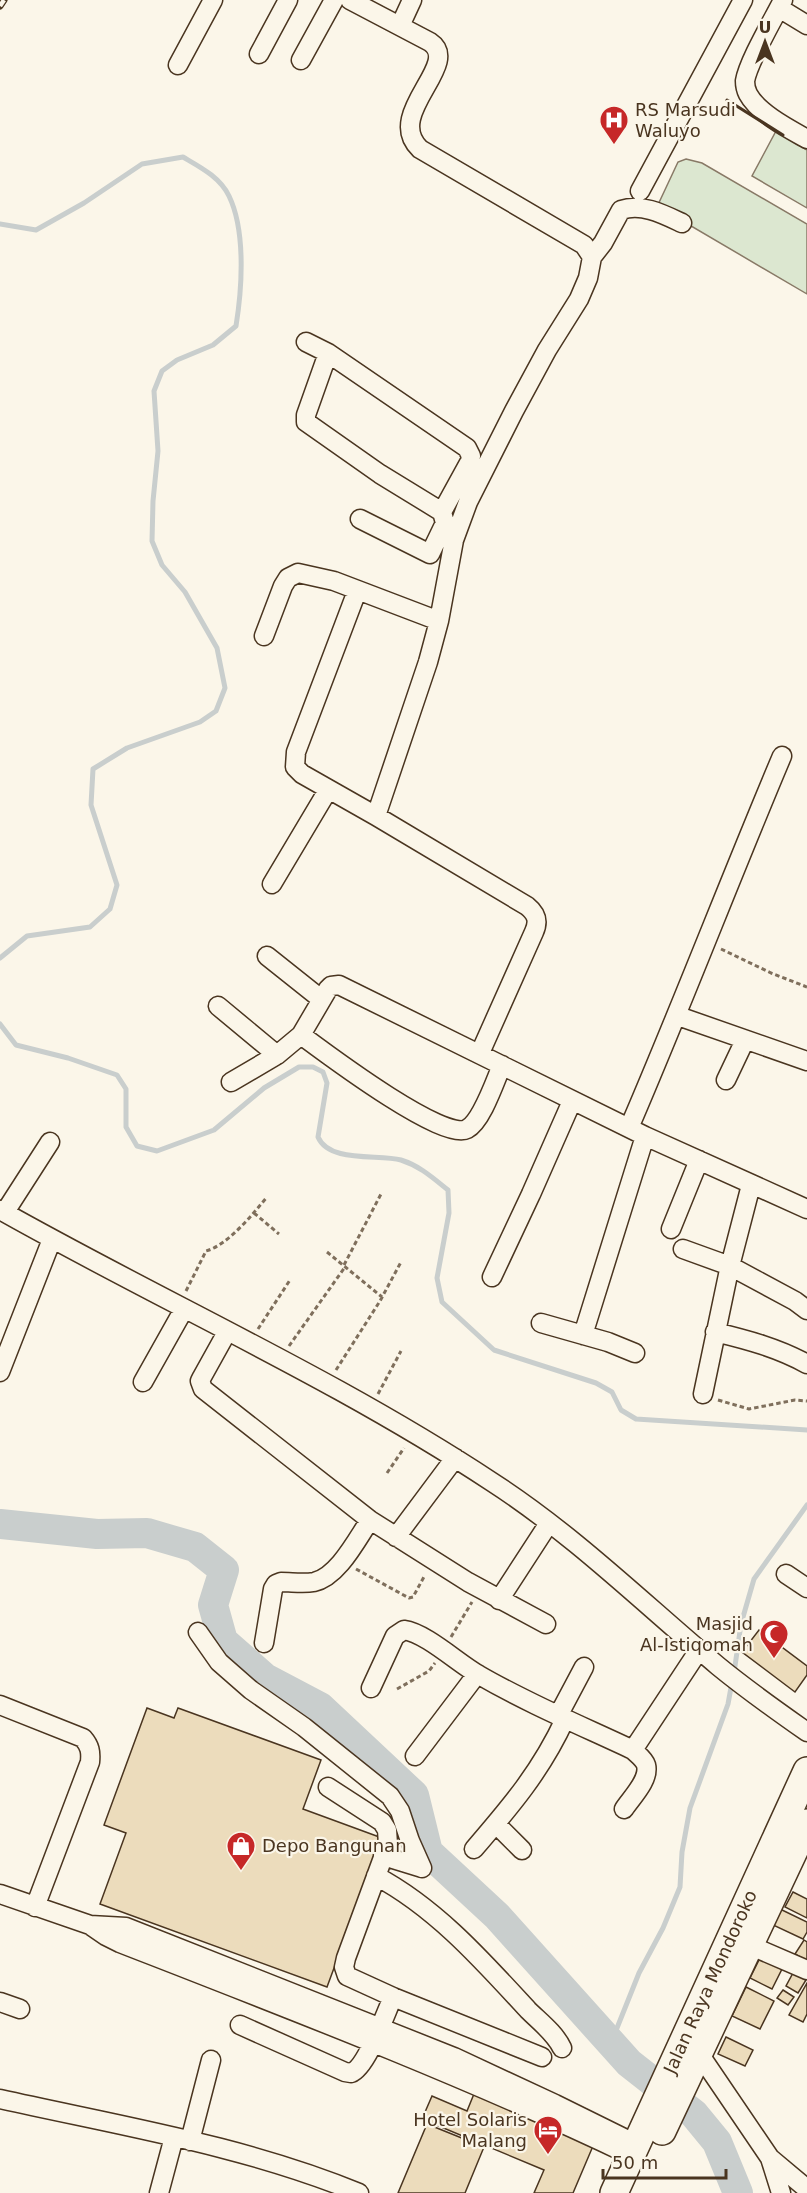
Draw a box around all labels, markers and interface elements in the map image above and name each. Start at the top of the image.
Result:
north arrow [735,12,795,72]
text: U [759,18,772,37]
place label: RS Marsudi Waluyo [635,99,736,141]
hospital icon: RS Marsudi Waluyo [598,104,630,146]
place label: Masjid Al-Istiqomah [640,1613,753,1655]
mosque icon: Masjid Al-Istiqomah [758,1618,790,1660]
shop icon: Depo Bangunan [225,1830,257,1872]
place label: Depo Bangunan [262,1835,407,1856]
street label: Jalan Raya Mondoroko [659,1887,761,2078]
place label: Hotel Solaris Malang [413,2109,527,2151]
hotel icon: Hotel Solaris Malang [532,2114,564,2156]
scale bar [603,2142,726,2180]
text: 50 m [612,2152,658,2173]

